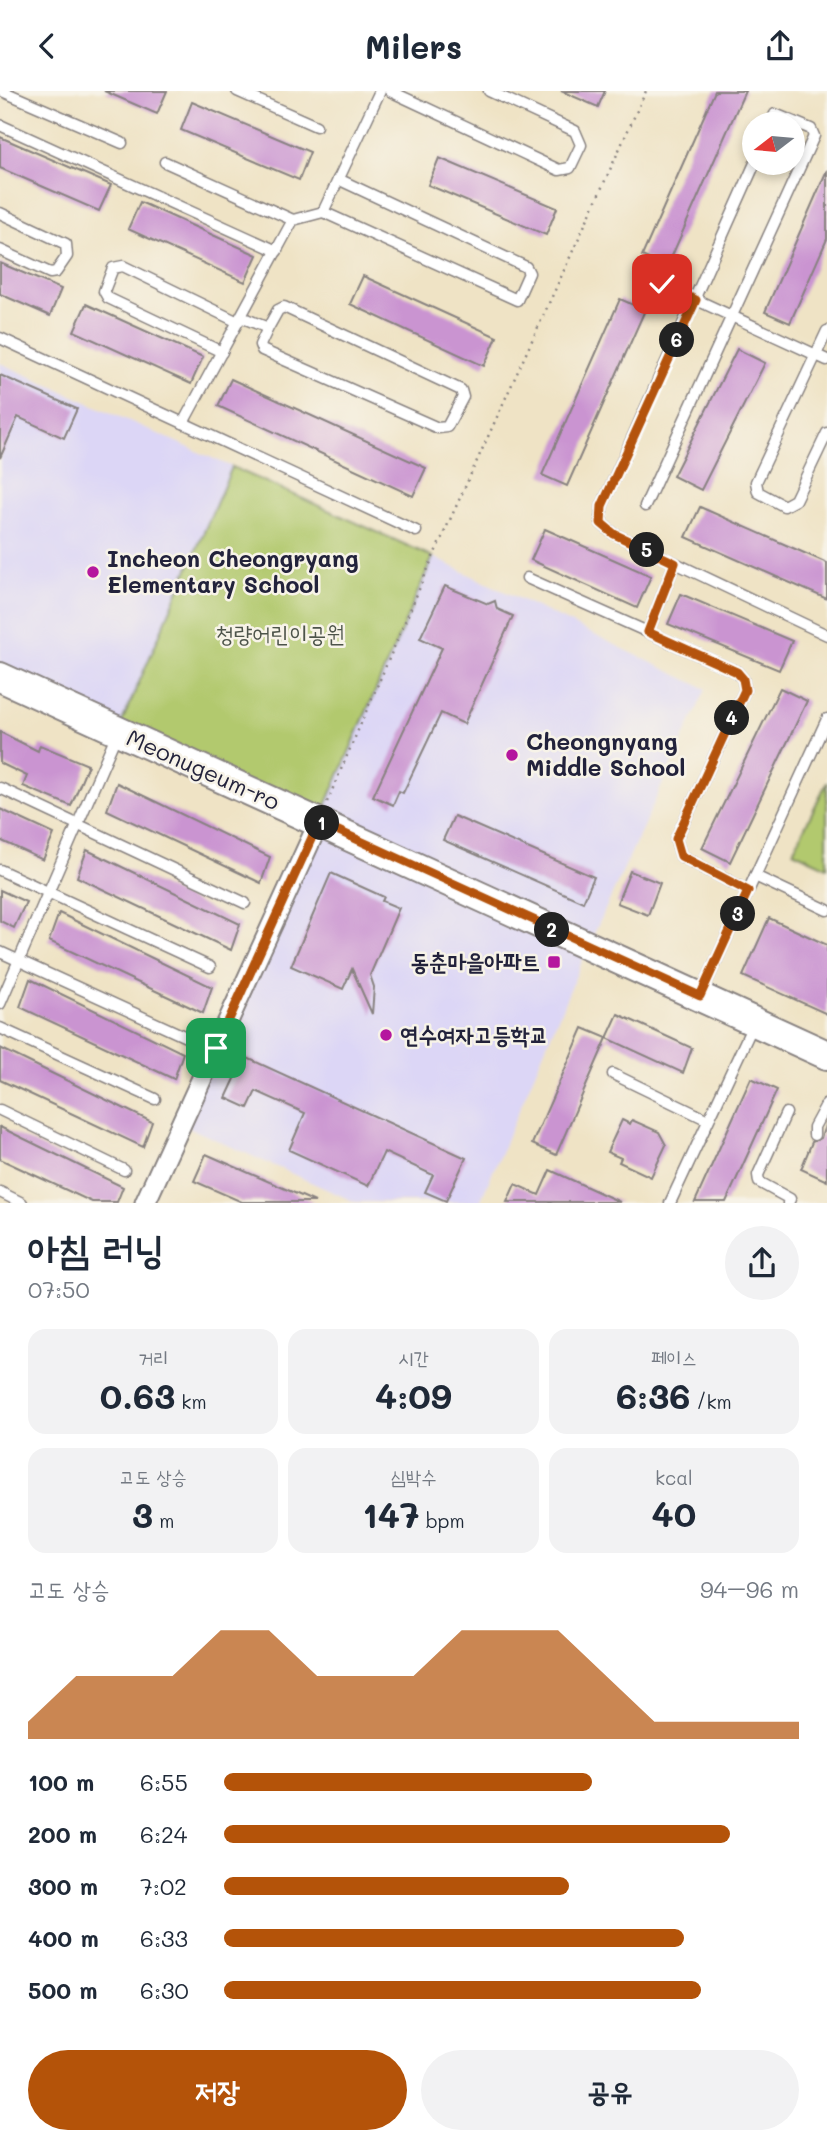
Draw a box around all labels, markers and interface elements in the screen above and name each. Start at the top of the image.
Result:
text: Milers [365,25,462,67]
icon: back [28,27,66,65]
icon: share [761,27,799,65]
north arrow [742,112,805,175]
map controls [742,112,805,175]
pin [632,254,692,314]
icon: check [643,265,681,303]
pin: 6 [660,323,694,357]
text: 6 [671,327,682,352]
pin: 5 [630,533,664,567]
text: 5 [641,537,652,562]
place label: Incheon Cheongryang Elementary School [107,543,359,599]
marker: Incheon Cheongryang Elementary School [85,564,101,580]
park label: 청량어린이공원 [215,618,345,648]
pin: 4 [714,701,750,735]
text: 4 [725,705,738,730]
street label: Meonugeum-ro [122,722,285,816]
place label: Cheongnyang Middle School [526,726,685,782]
marker: Cheongnyang Middle School [504,747,520,763]
pin: 1 [304,805,340,841]
text: 1 [317,810,326,835]
pin: 3 [720,897,756,931]
text: 3 [732,901,743,926]
pin: 2 [534,913,570,947]
text: 2 [546,917,557,942]
place label: 동춘마을아파트 [410,946,540,976]
marker: 동춘마을아파트 [546,954,562,970]
pin [186,1018,246,1078]
place label: 연수여자고등학교 [400,1019,548,1049]
marker: 연수여자고등학교 [378,1027,394,1043]
icon: arrive [197,1029,235,1067]
text: 아침 러닝 [28,1223,164,1273]
button: share [725,1226,799,1300]
text: 07:50 [28,1274,90,1304]
text: 거리 [138,1345,168,1370]
text: 시간 [398,1345,429,1370]
text: 페이스 [651,1345,697,1370]
text: 0.63 [100,1372,175,1418]
text: 4:09 [375,1372,452,1418]
text: 6:36 [616,1372,690,1418]
text: km [175,1389,207,1414]
text: /km [690,1389,732,1414]
text: 고도 상승 [120,1464,187,1489]
text: 심박수 [391,1464,436,1489]
text: kcal [655,1465,693,1490]
text: 40 [651,1490,696,1536]
text: 3 [132,1491,153,1537]
text: 147 [362,1491,420,1537]
text: m [153,1508,174,1533]
text: bpm [420,1508,465,1533]
text: 고도 상승 [28,1574,109,1604]
text: 94–96 m [700,1574,799,1604]
text: 100 m [28,1767,94,1797]
text: 6:55 [140,1767,188,1797]
text: 200 m [28,1819,97,1849]
text: 6:24 [140,1819,187,1849]
text: 300 m [28,1871,98,1901]
text: 7:02 [140,1871,187,1901]
text: 400 m [28,1923,99,1953]
text: 6:33 [140,1923,188,1953]
text: 500 m [28,1975,98,2005]
text: 6:30 [140,1975,189,2005]
button: 저장 [28,2050,407,2130]
button: 공유 [421,2050,799,2130]

